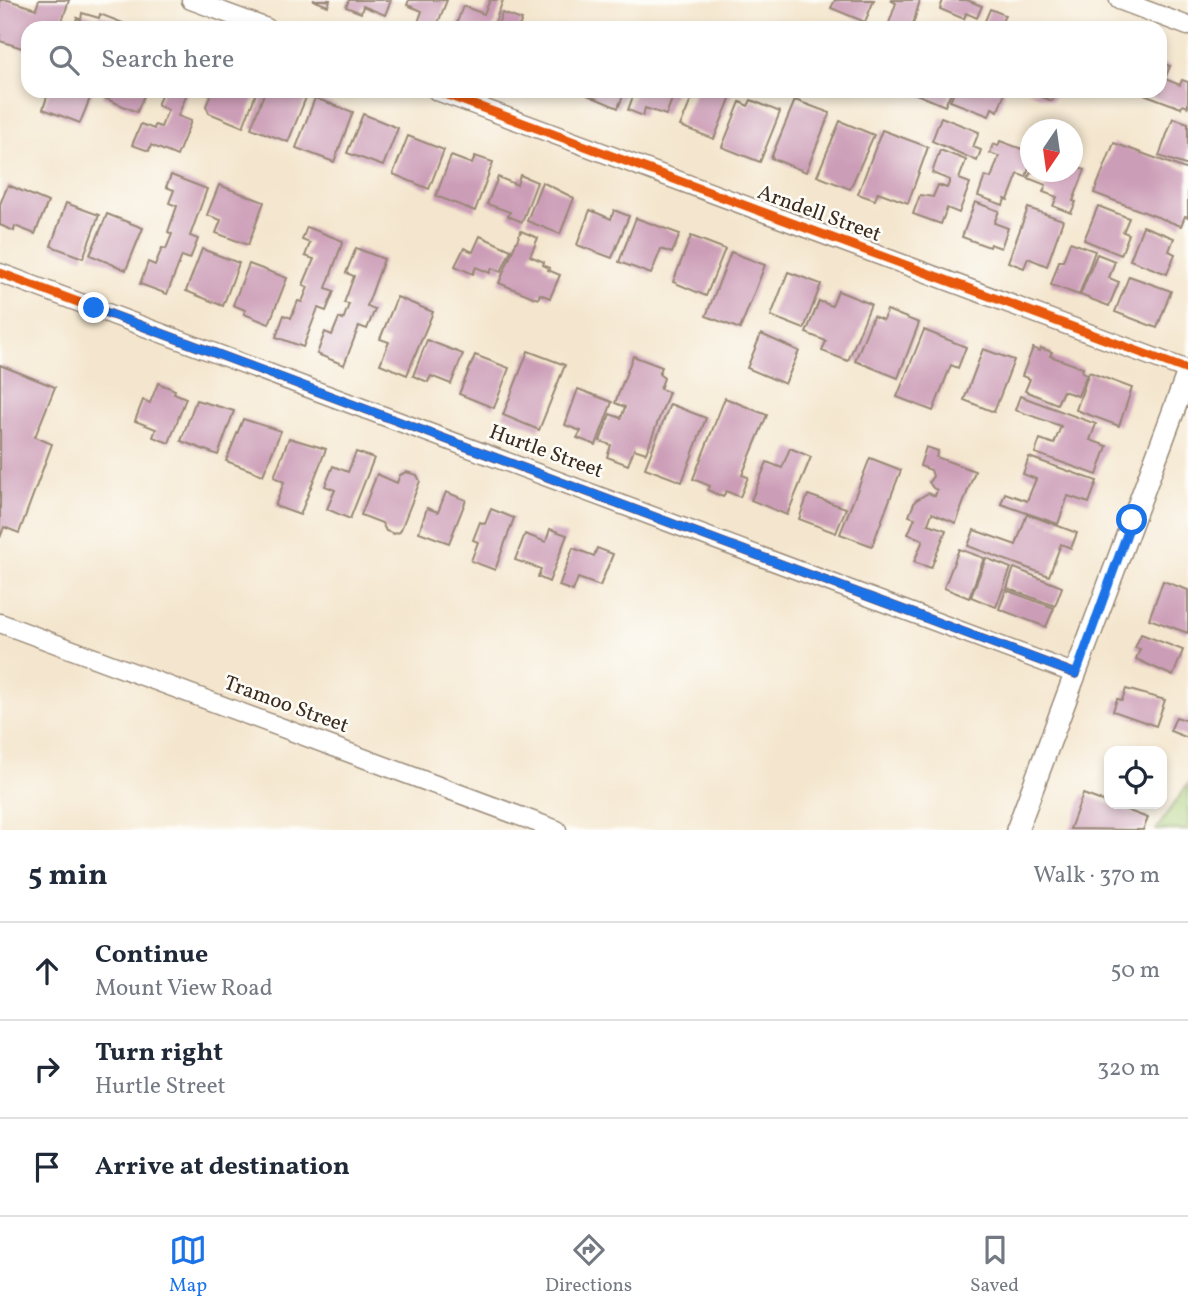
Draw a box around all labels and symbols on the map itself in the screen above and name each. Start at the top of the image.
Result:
north arrow [1020,119,1083,182]
street label: Arndell Street [753,178,885,250]
route end [78,292,109,323]
street label: Hurtle Street [485,418,607,486]
route start [1116,504,1147,535]
street label: Tramoo Street [220,669,352,741]

